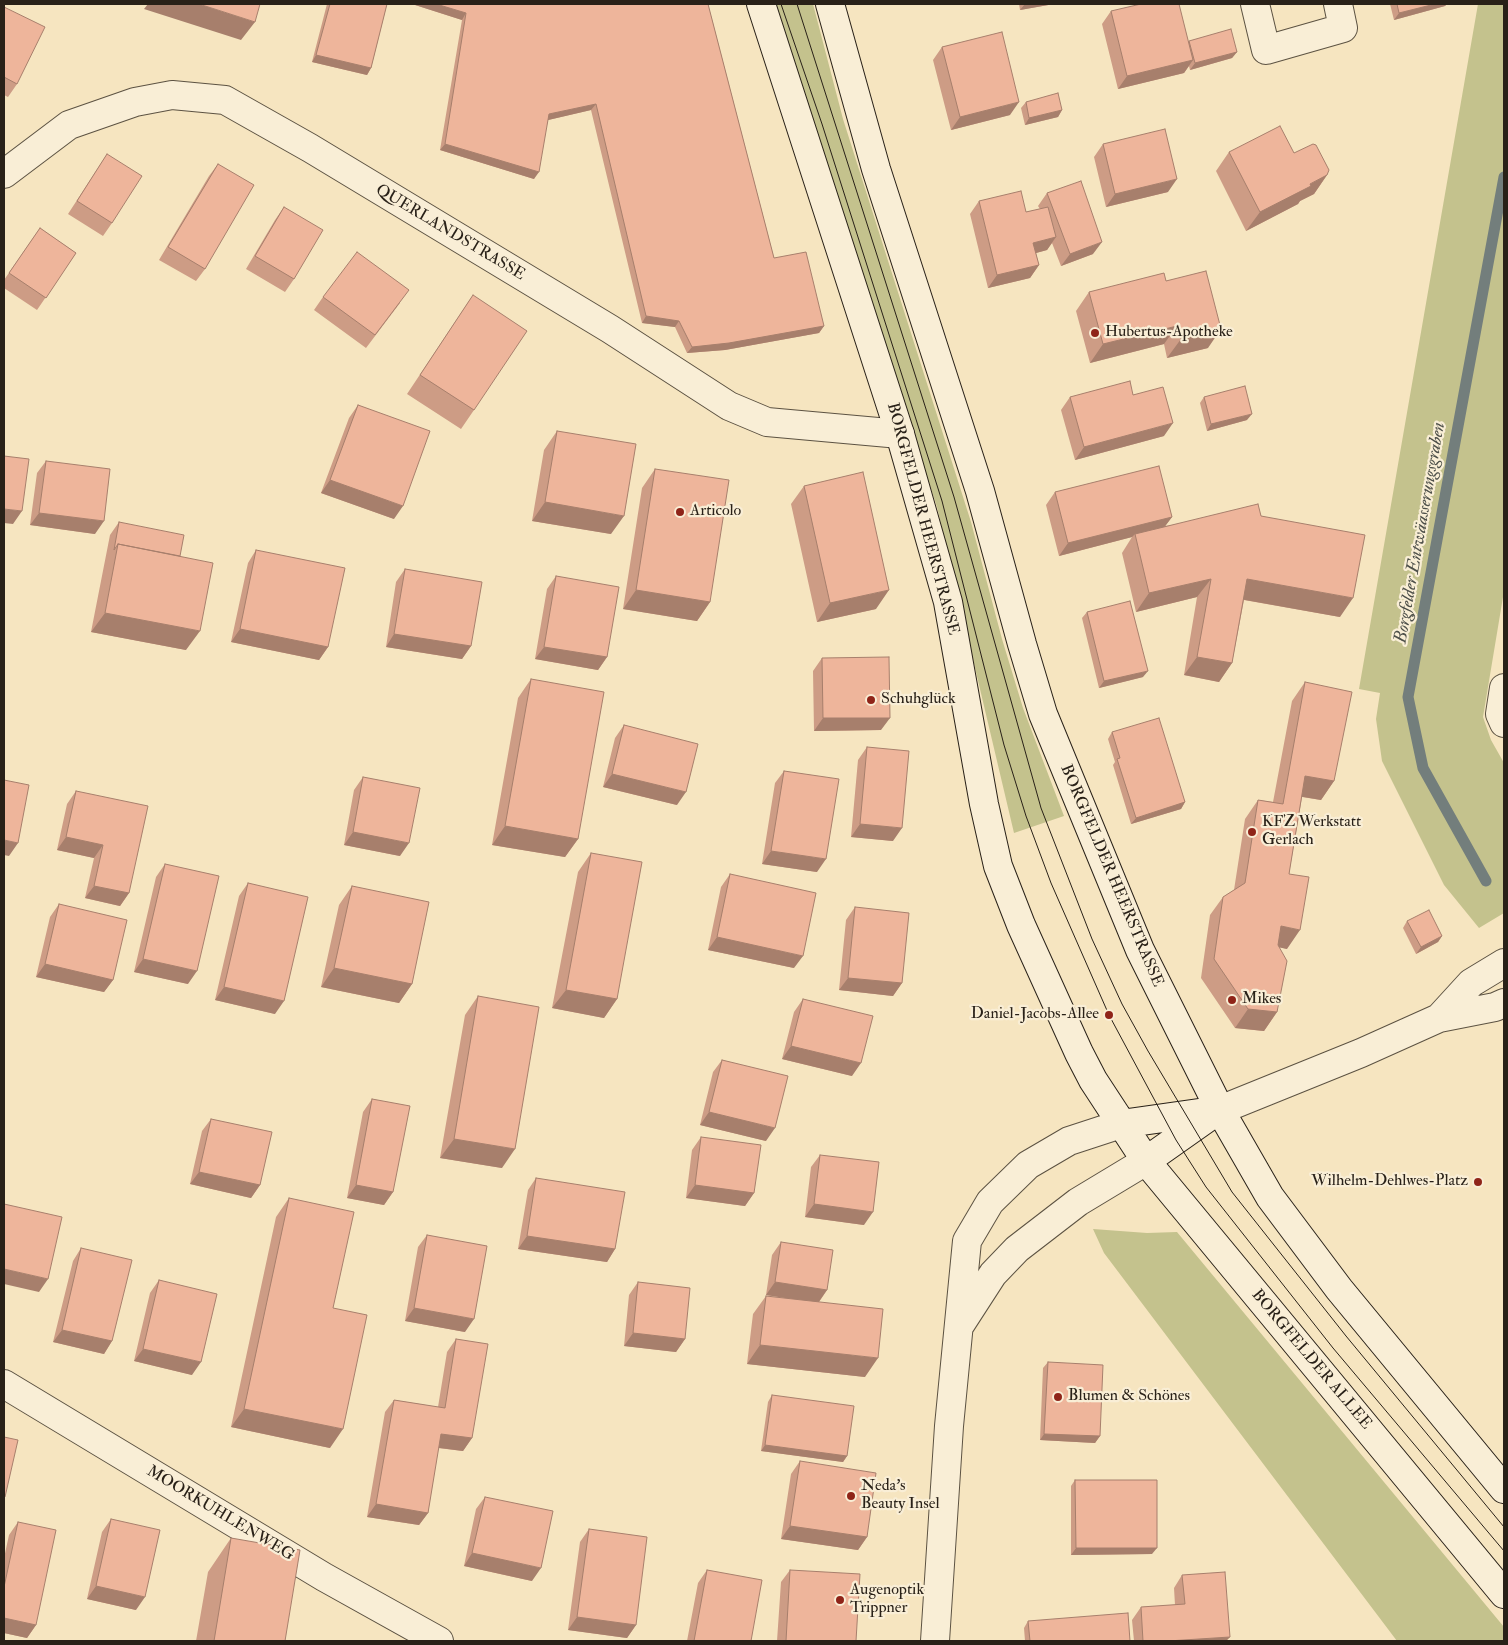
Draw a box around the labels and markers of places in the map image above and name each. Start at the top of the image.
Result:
place label: Hubertus-Apotheke [1105,323,1233,343]
marker: Hubertus-Apotheke [1089,327,1101,339]
place label: Articolo [690,502,741,522]
marker: Articolo [674,506,686,518]
place label: Schuhglück [881,690,956,710]
marker: Schuhglück [865,694,877,706]
place label: KFZ Werkstatt Gerlach [1262,813,1361,851]
marker: KFZ Werkstatt Gerlach [1246,826,1258,838]
place label: Mikes [1242,990,1281,1010]
marker: Mikes [1226,994,1238,1006]
place label: Daniel-Jacobs-Allee [971,1005,1099,1025]
marker: Daniel-Jacobs-Allee [1103,1009,1115,1021]
place label: Wilhelm-Dehlwes-Platz [1311,1172,1468,1192]
marker: Wilhelm-Dehlwes-Platz [1472,1176,1484,1188]
place label: Blumen & Schönes [1068,1387,1190,1407]
marker: Blumen & Schönes [1052,1391,1064,1403]
place label: Neda's Beauty Insel [861,1477,940,1515]
marker: Neda's Beauty Insel [845,1490,857,1502]
place label: Augenoptik Trippner [850,1581,924,1619]
marker: Augenoptik Trippner [834,1594,846,1606]

